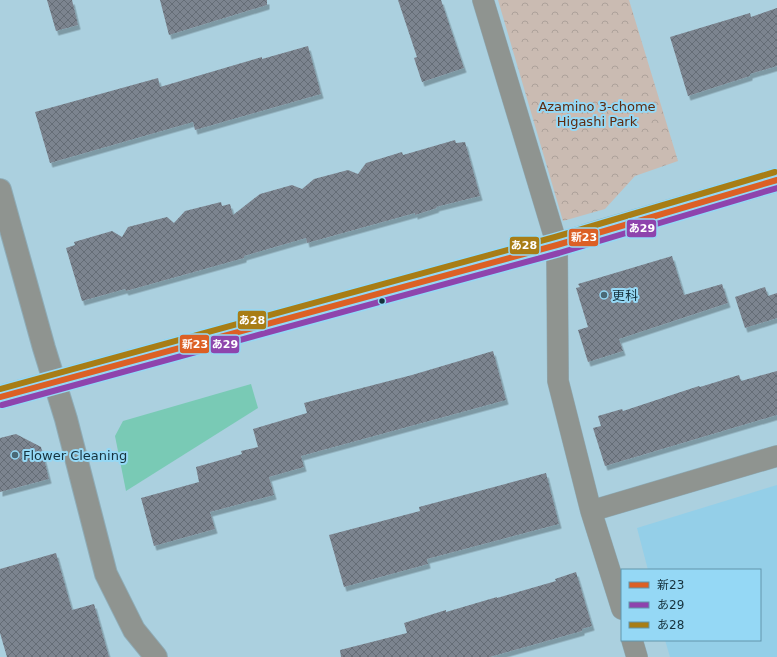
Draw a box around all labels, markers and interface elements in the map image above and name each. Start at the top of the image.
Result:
park label: Azamino 3-chome Higashi Park [538,99,656,129]
line badge: あ29 [626,219,657,238]
text: あ29 [629,222,655,235]
line badge: 新23 [568,228,599,247]
text: 新23 [571,231,597,244]
line badge: あ28 [509,236,540,255]
text: あ28 [511,239,537,252]
place label: 更科 [612,288,638,303]
marker: 更科 [599,290,609,300]
unlabelled marker [377,296,387,306]
line badge: あ28 [237,310,267,330]
text: あ28 [239,314,265,327]
line badge: 新23 [179,334,210,354]
line badge: あ29 [210,335,240,354]
text: 新23 [182,338,208,351]
text: あ29 [212,338,238,351]
place label: Flower Cleaning [23,448,127,463]
marker: Flower Cleaning [10,450,20,460]
legend [621,569,761,641]
text: 新23 [657,578,684,592]
text: あ29 [657,598,684,612]
text: あ28 [657,618,684,632]

